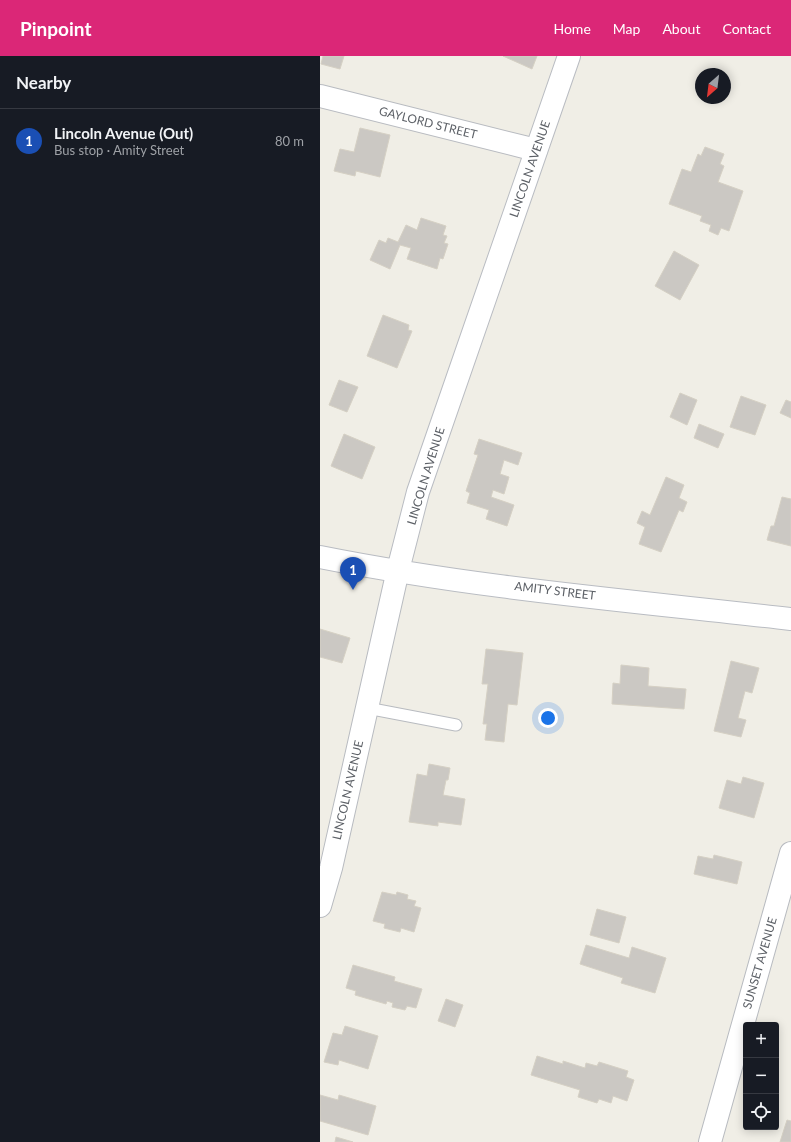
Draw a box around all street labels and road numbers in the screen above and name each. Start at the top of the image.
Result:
street label: GAYLORD STREET [377,103,479,142]
street label: LINCOLN AVENUE [506,118,553,219]
street label: LINCOLN AVENUE [403,425,448,527]
street label: AMITY STREET [514,578,597,603]
street label: LINCOLN AVENUE [329,739,366,841]
street label: SUNSET AVENUE [739,915,780,1010]

